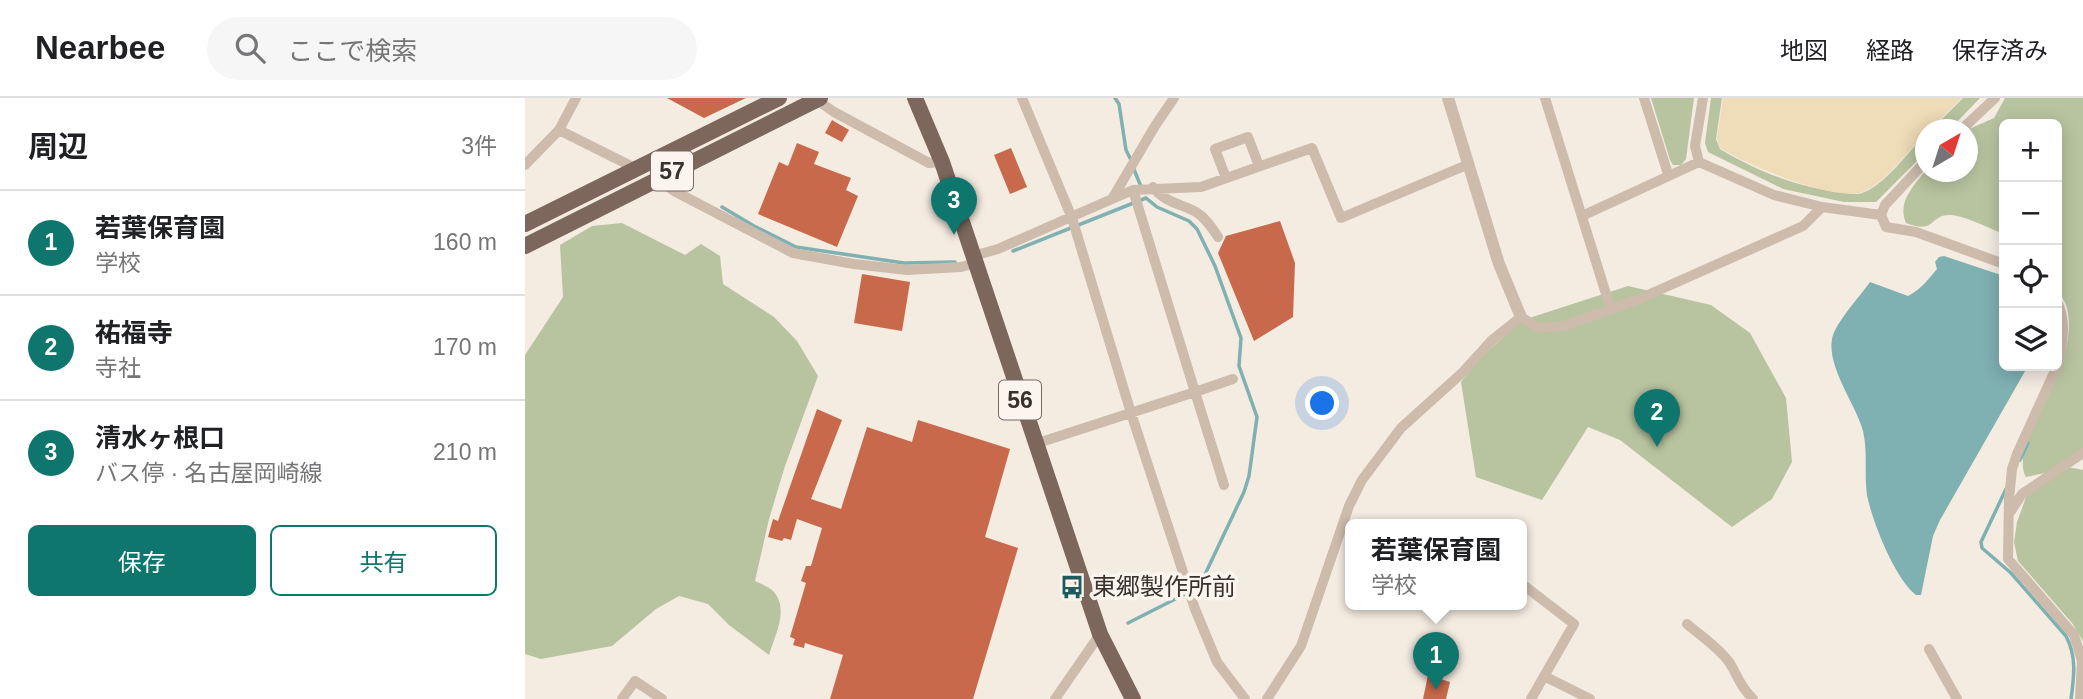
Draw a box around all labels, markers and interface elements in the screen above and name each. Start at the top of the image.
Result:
search box [207,17,697,80]
text: Nearbee [35,29,165,66]
icon: search [231,29,269,67]
text: ここで検索 [287,36,417,66]
text: 地図 [1780,37,1828,64]
text: 経路 [1866,37,1914,64]
text: 保存済み [1952,37,2048,64]
north arrow [1915,119,1978,182]
map controls [1999,119,2062,371]
button: + [1999,119,2062,182]
text: 周辺 [28,130,88,163]
text: 3件 [461,133,497,159]
road number: 57 [651,152,693,190]
pin: 3 [931,177,977,235]
button: − [1999,182,2062,245]
text: 若葉保育園 [95,213,225,243]
text: 1 [45,229,57,255]
text: 160 m [433,229,497,255]
button: locate [1999,245,2062,308]
text: 学校 [95,250,141,276]
button: layers [1999,308,2062,371]
text: 祐福寺 [95,318,173,348]
text: 2 [45,334,57,360]
text: 170 m [433,334,497,360]
text: 寺社 [95,355,141,381]
road number: 56 [999,380,1041,420]
your location [1305,386,1339,420]
pin: 2 [1634,389,1680,447]
text: 清水ヶ根口 [95,423,225,453]
text: 3 [45,439,57,465]
text: 210 m [433,439,497,465]
text: バス停 · 名古屋岡崎線 [95,460,322,486]
popup [1345,519,1527,610]
button: 保存 [28,525,256,596]
button: 共有 [270,525,497,596]
text: 若葉保育園 [1371,535,1501,565]
text: 学校 [1371,572,1417,598]
bus stop icon: 東郷製作所前 [1058,573,1086,601]
place label: 東郷製作所前 [1092,573,1236,600]
pin: 1 [1413,632,1459,690]

